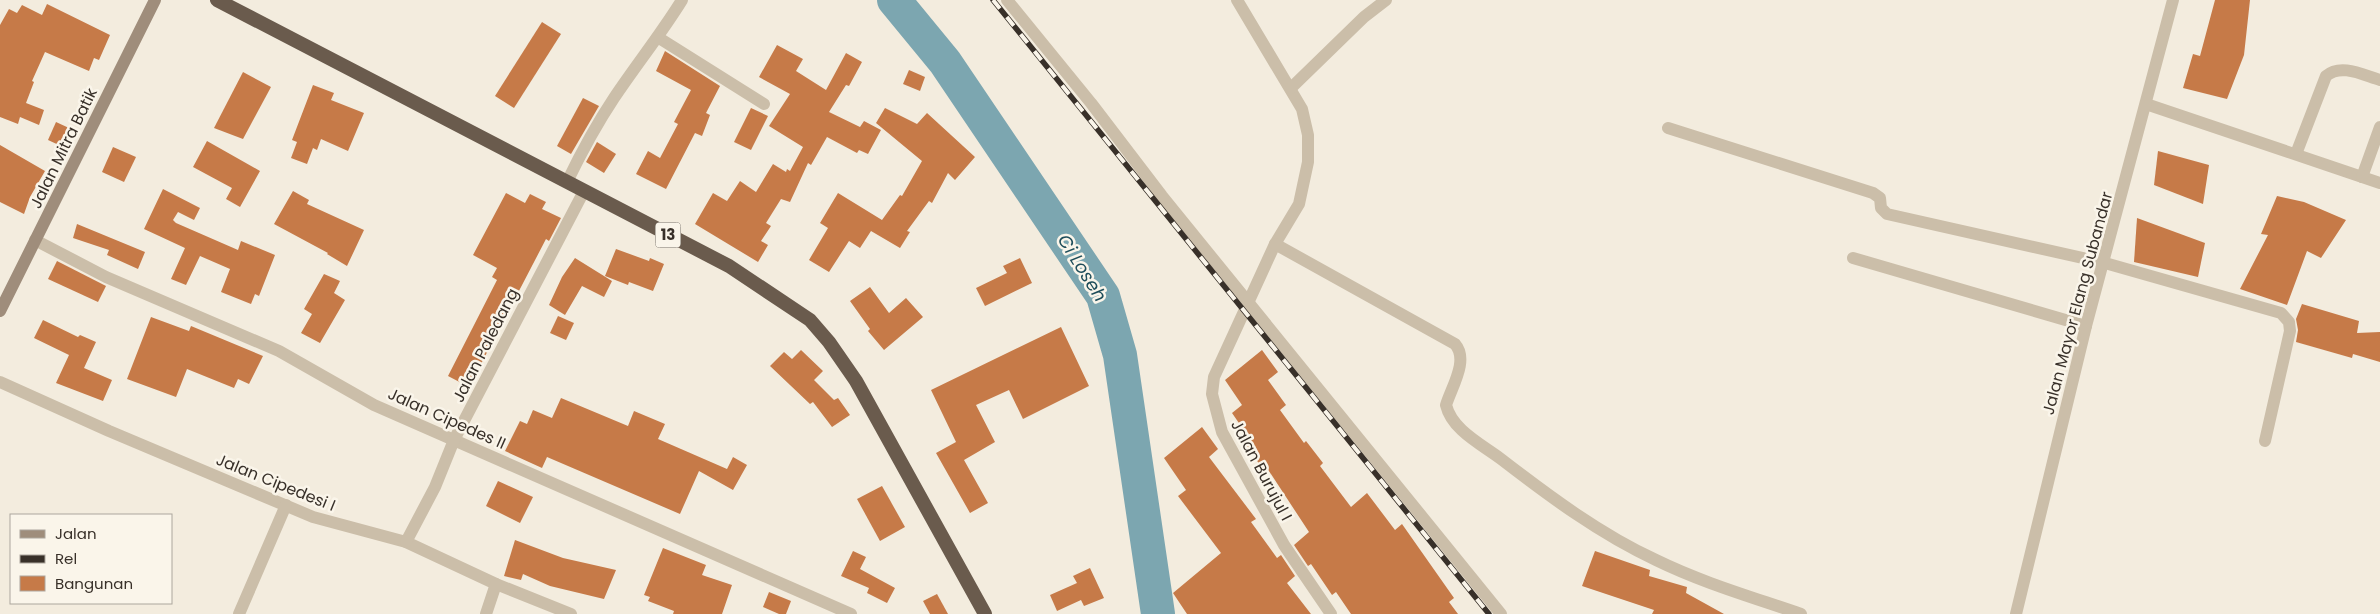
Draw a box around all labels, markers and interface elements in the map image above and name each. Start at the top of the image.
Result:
street label: Jalan Mitra Batik [24,83,103,212]
street label: Jalan Mayor Elang Subandar [2037,189,2118,417]
road number: 13 [656,222,680,248]
water label: Ci Loseh [1052,229,1113,306]
street label: Jalan Paledang [447,284,524,406]
street label: Jalan Cipedes II [384,382,509,455]
street label: Jalan Burujul I [1225,416,1298,525]
street label: Jalan Cipedesi I [213,448,339,517]
legend [10,514,172,604]
text: Jalan [55,523,97,544]
text: Rel [55,548,77,569]
text: Bangunan [55,573,133,594]

